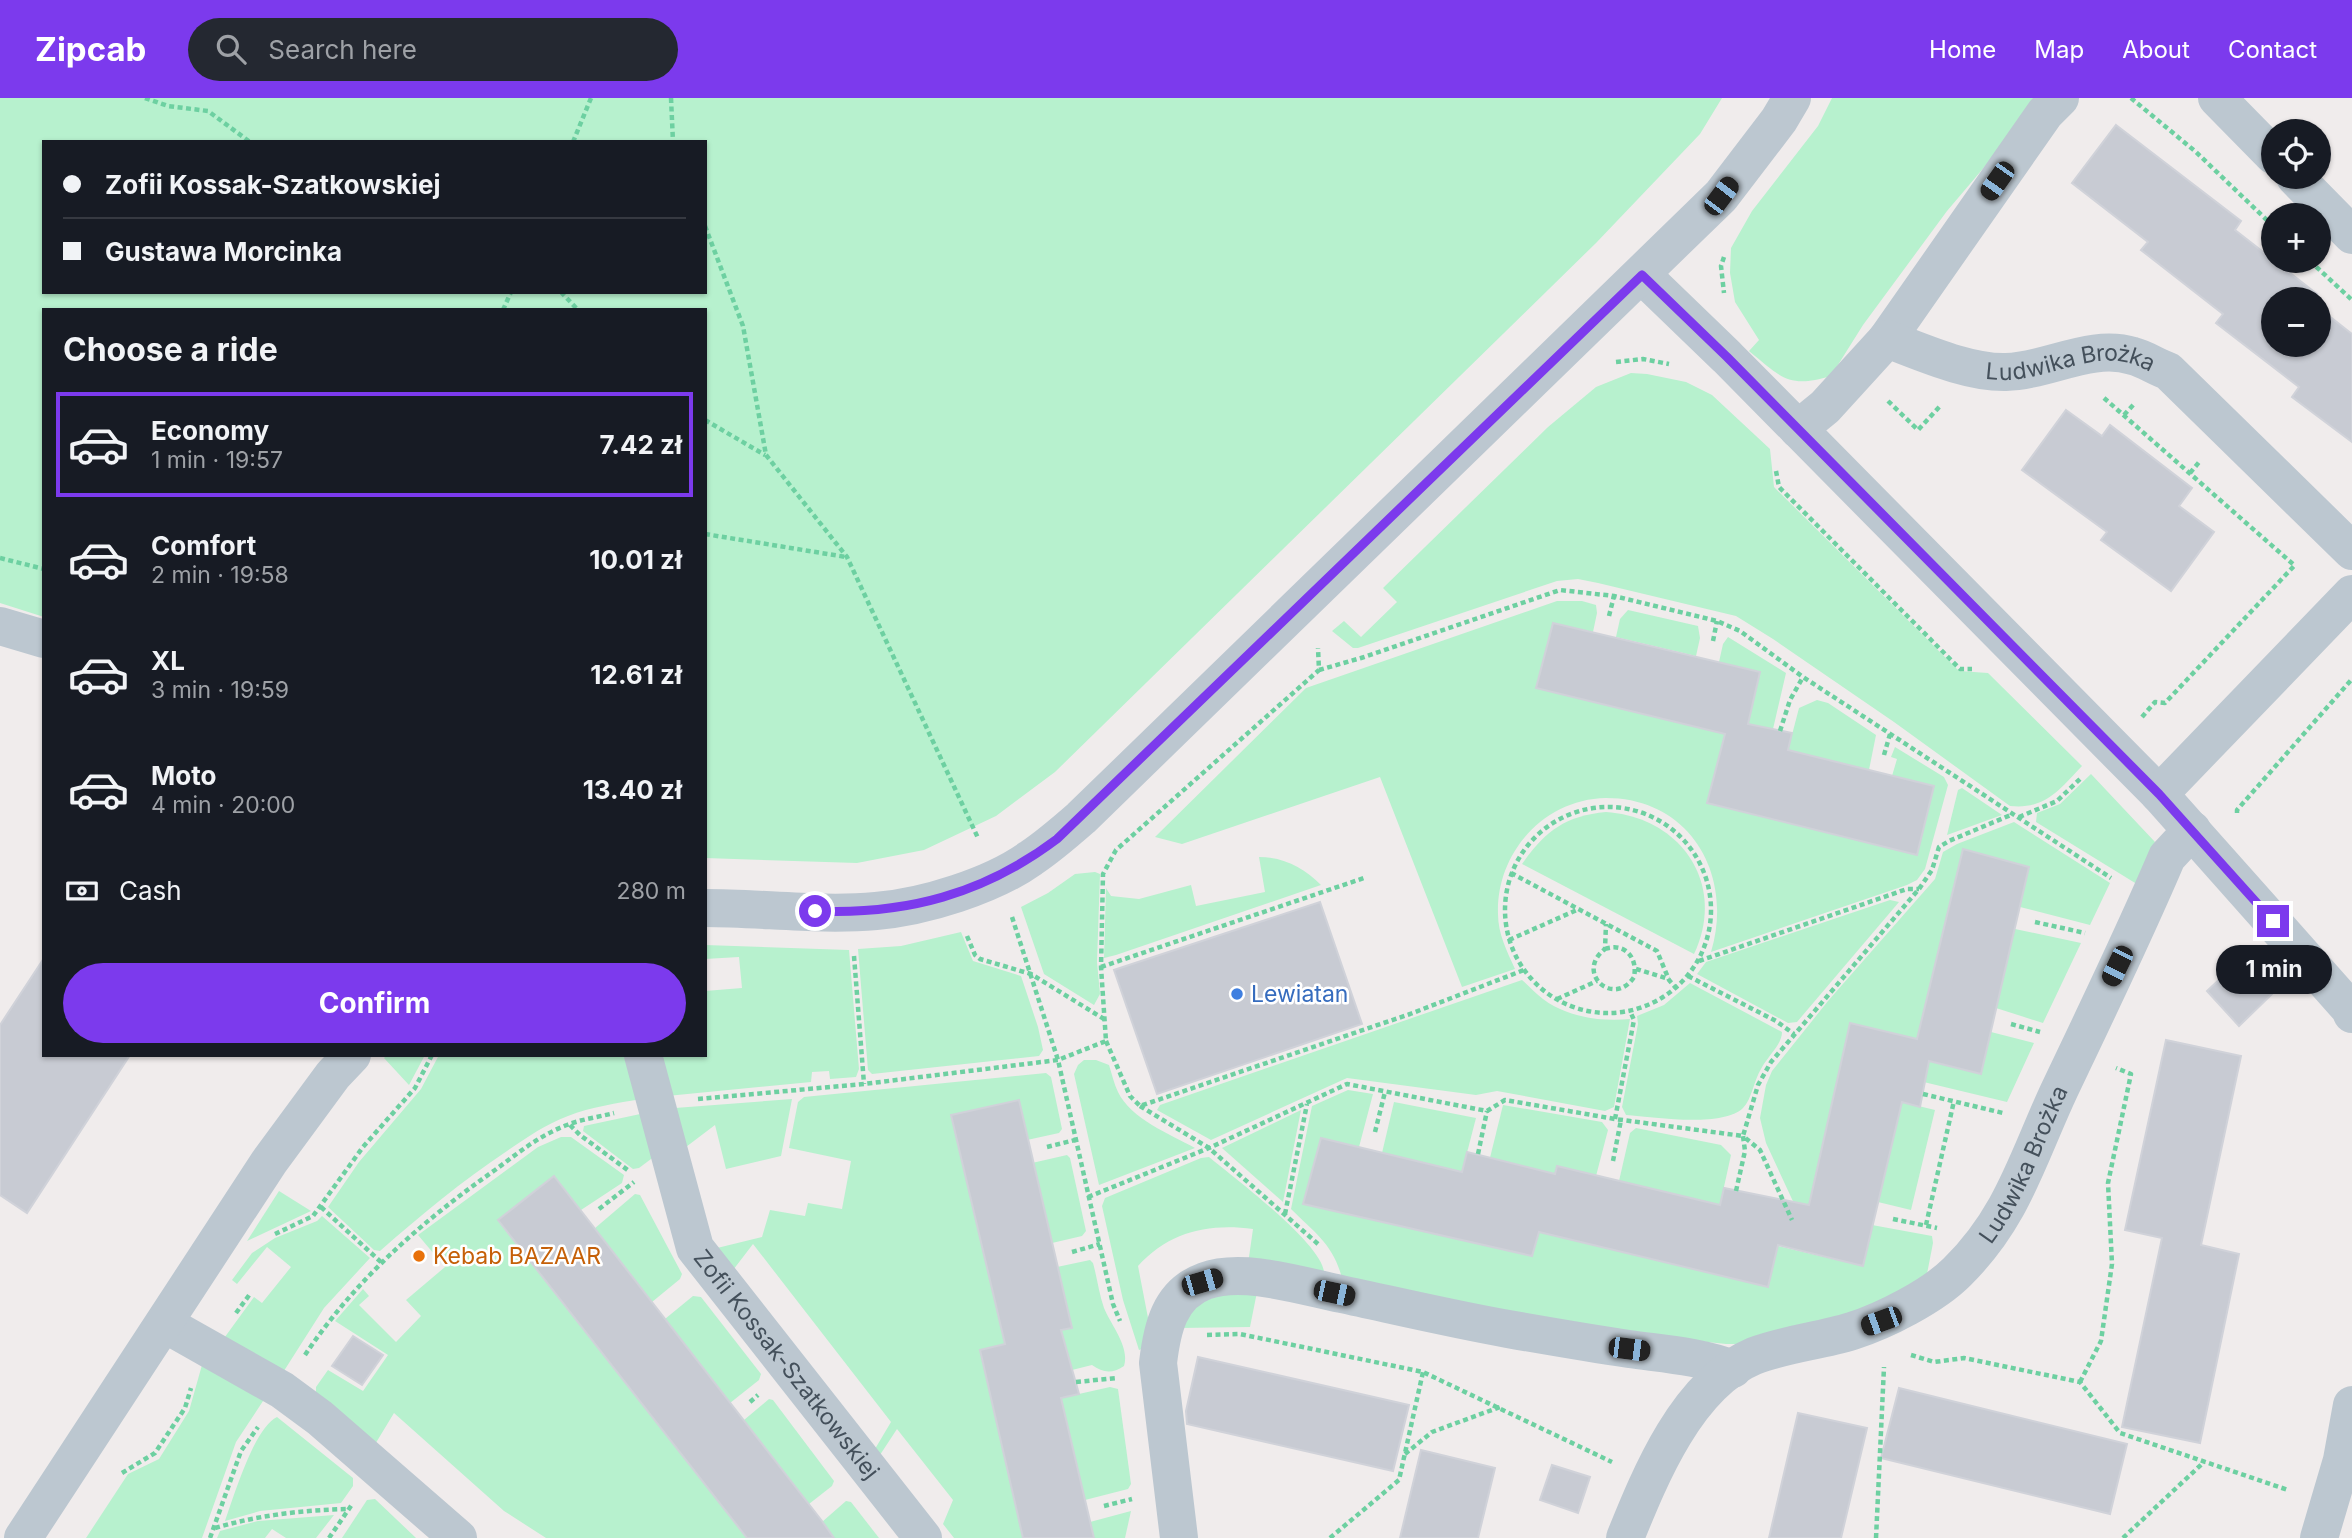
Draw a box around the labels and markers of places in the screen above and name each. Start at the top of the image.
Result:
place label: Lewiatan [1251,980,1348,1008]
marker: Lewiatan [1229,986,1245,1002]
place label: Kebab BAZAAR [433,1242,601,1270]
marker: Kebab BAZAAR [411,1248,427,1264]

